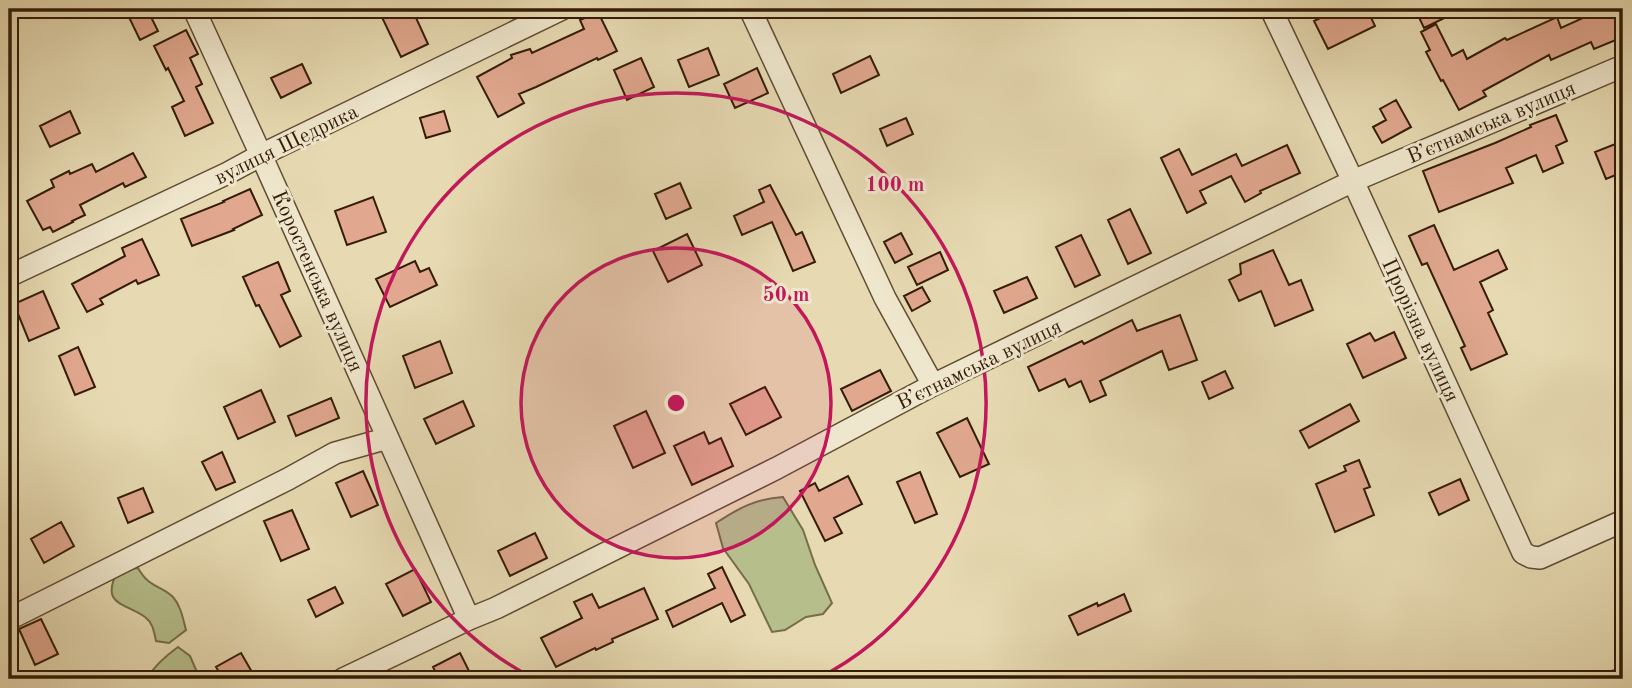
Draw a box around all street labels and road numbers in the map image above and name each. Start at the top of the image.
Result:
street label: Вʼєтнамська вулиця [1404,78,1579,168]
street label: вулиця Щедрика [212,102,362,189]
street label: Коростенська вулиця [267,188,366,376]
street label: Прорізна вулиця [1377,256,1462,406]
street label: Вʼєтнамська вулиця [894,316,1066,414]

